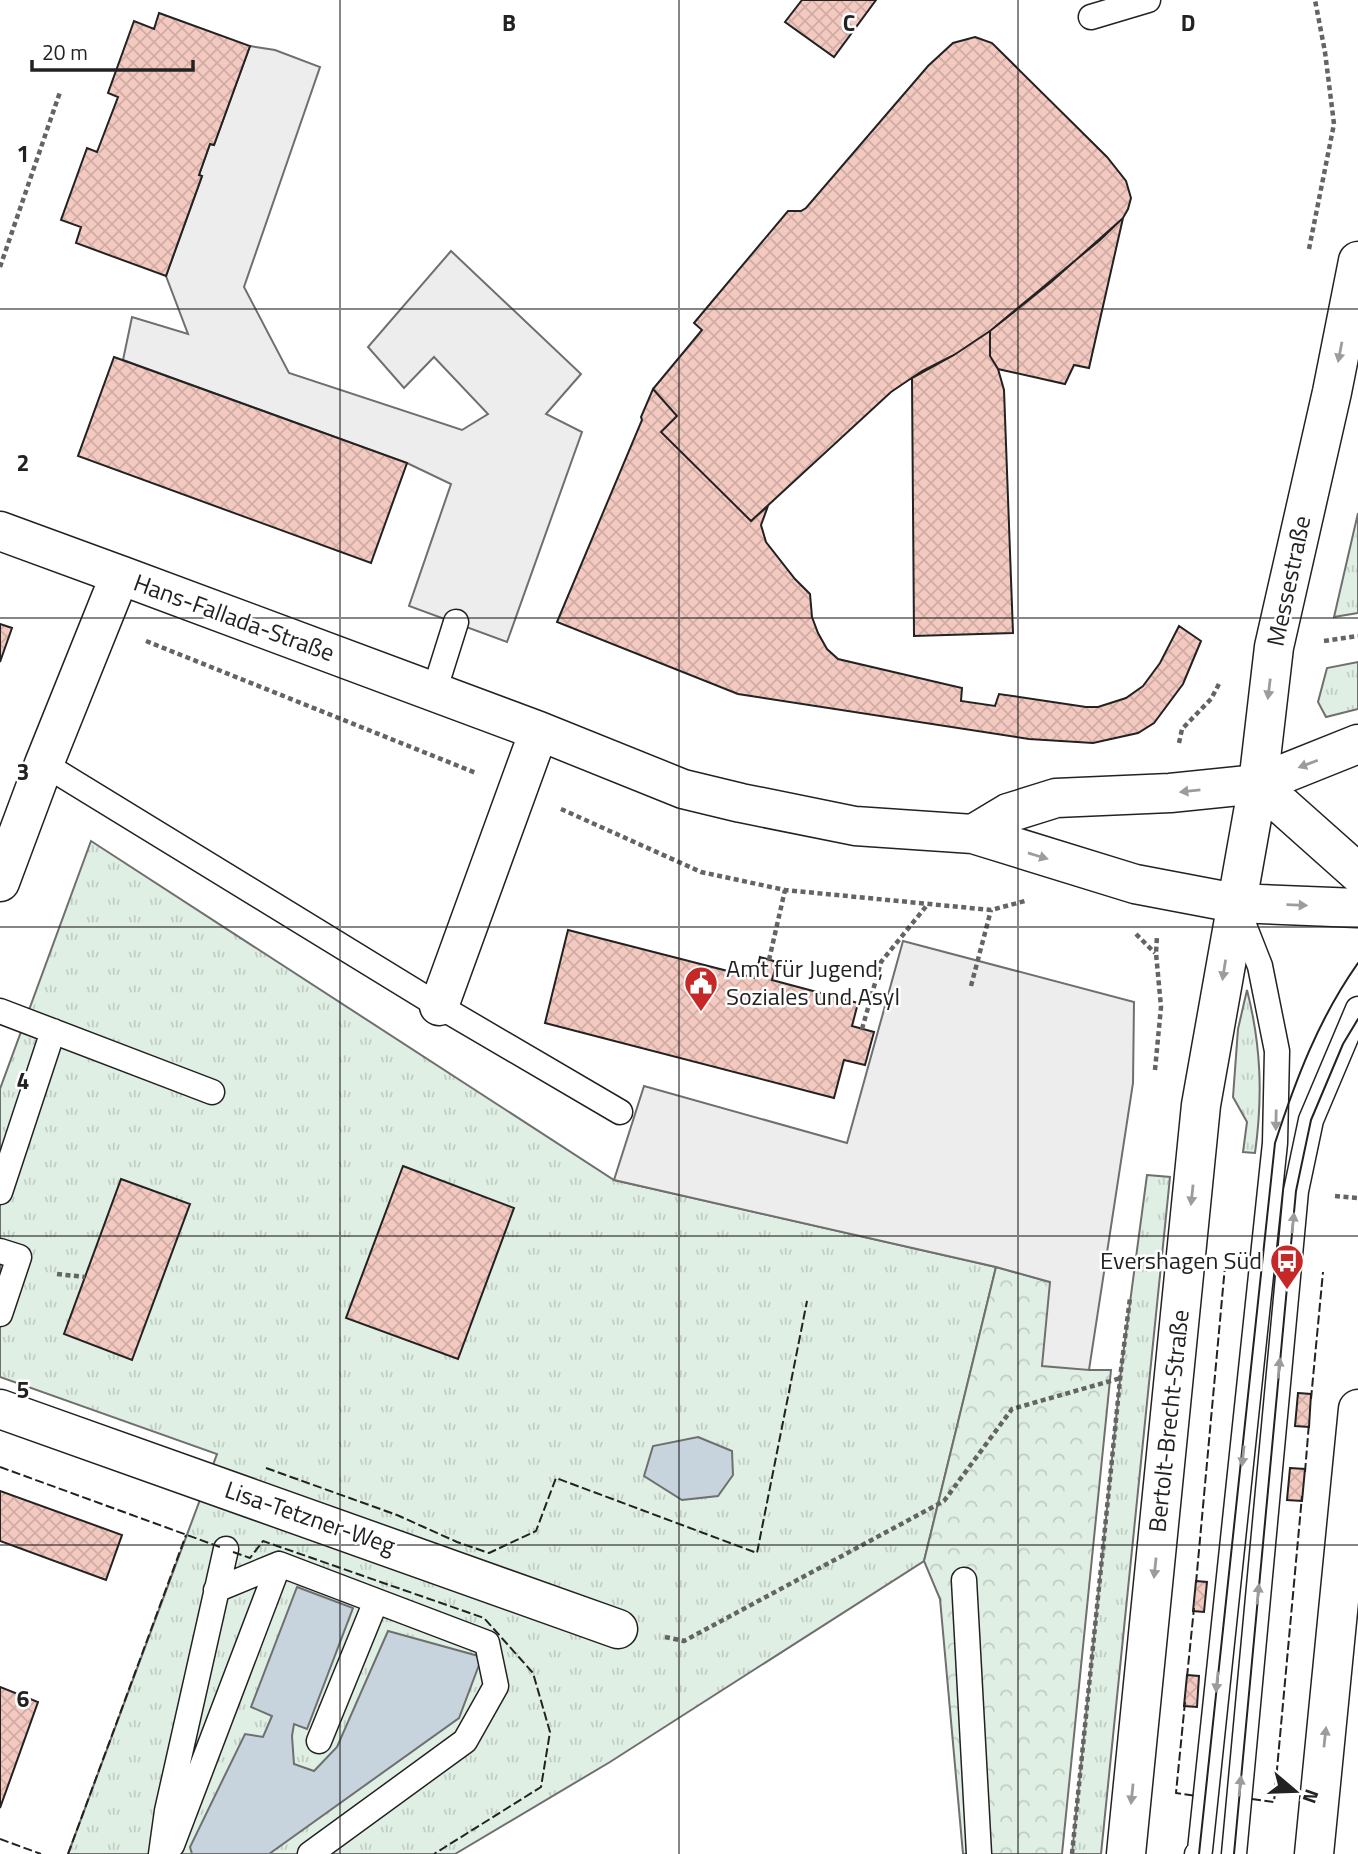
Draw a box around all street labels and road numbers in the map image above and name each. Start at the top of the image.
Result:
street label: Messestraße [1257,512,1319,649]
street label: Hans-Fallada-Straße [129,564,340,670]
street label: Bertolt-Brecht-Straße [1138,1308,1198,1534]
street label: Lisa-Tetzner-Weg [220,1471,400,1563]

